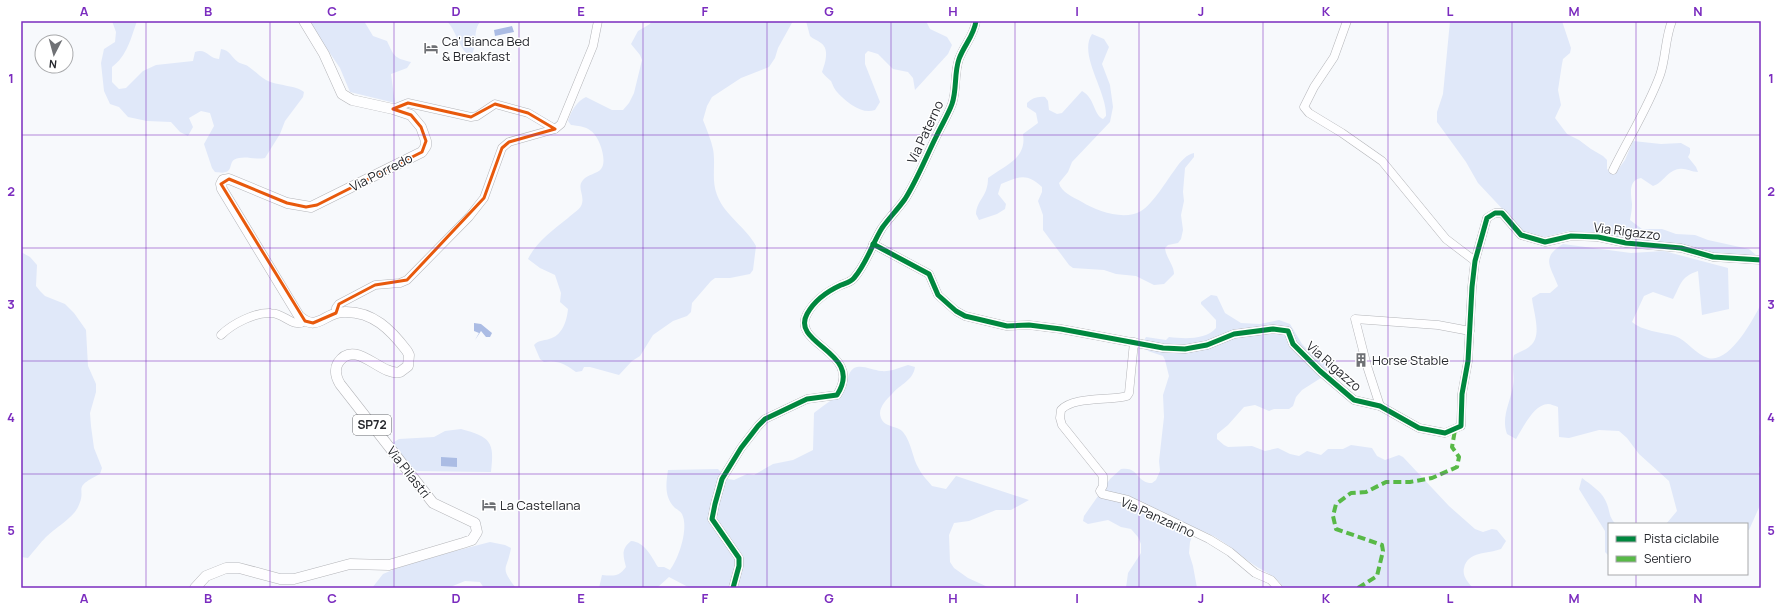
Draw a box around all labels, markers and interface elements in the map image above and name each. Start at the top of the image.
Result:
text: A [80,2,89,20]
text: B [204,2,212,20]
text: C [327,2,337,20]
text: D [451,2,461,20]
text: E [577,2,585,20]
text: F [702,2,709,20]
text: G [824,2,834,20]
text: H [948,2,958,20]
text: I [1075,2,1079,20]
text: J [1198,2,1204,20]
text: K [1322,2,1331,20]
text: L [1447,2,1454,20]
text: M [1568,2,1580,20]
text: N [1693,2,1703,20]
place label: Ca' Bianca Bed & Breakfast [442,32,530,65]
north arrow [34,34,74,74]
hotel icon: Ca' Bianca Bed & Breakfast [423,40,439,56]
text: N [48,57,58,72]
text: 1 [8,69,14,87]
text: 1 [1768,69,1774,87]
street label: Via Paterno [903,97,948,167]
street label: Via Porredo [347,148,416,195]
text: 2 [7,182,15,200]
text: 2 [1767,182,1775,200]
street label: Via Rigazzo [1592,218,1662,244]
text: 3 [7,295,15,313]
text: 3 [1767,295,1775,313]
street label: Via Rigazzo [1303,337,1366,395]
place label: Horse Stable [1372,351,1449,369]
building icon: Horse Stable [1353,352,1369,368]
text: 4 [7,408,15,426]
text: 4 [1767,408,1775,426]
road number: SP72 [353,415,391,435]
street label: Via Pilastri [383,442,435,502]
street label: Via Panzarino [1118,493,1198,542]
place label: La Castellana [500,496,581,514]
hotel icon: La Castellana [481,497,497,513]
text: 5 [7,521,15,539]
text: 5 [1767,521,1775,539]
legend [1608,523,1748,575]
text: Pista ciclabile [1644,530,1719,547]
text: Sentiero [1644,550,1691,567]
text: A [80,589,89,607]
text: B [204,589,212,607]
text: C [327,589,337,607]
text: D [451,589,461,607]
text: E [577,589,585,607]
text: F [702,589,709,607]
text: G [824,589,834,607]
text: H [948,589,958,607]
text: I [1075,589,1079,607]
text: J [1198,589,1204,607]
text: K [1322,589,1331,607]
text: L [1447,589,1454,607]
text: M [1568,589,1580,607]
text: N [1693,589,1703,607]

